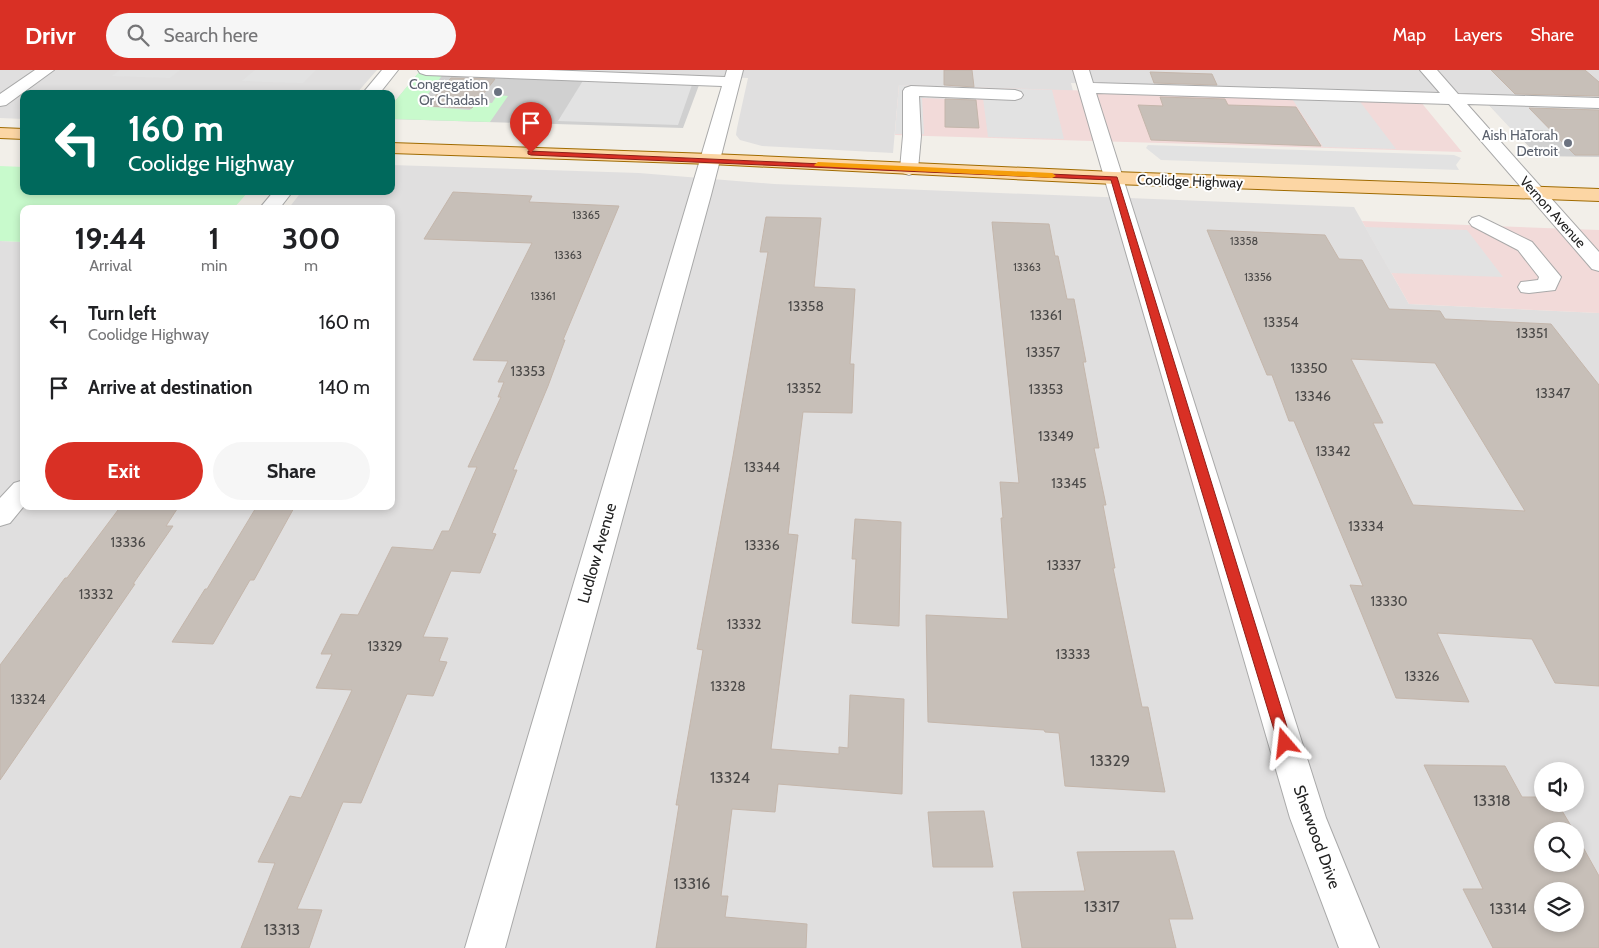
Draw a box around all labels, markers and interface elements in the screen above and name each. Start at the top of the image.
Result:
search box [106,13,456,58]
text: Drivr [25,21,76,50]
icon: search [124,21,152,49]
text: Search here [164,24,258,47]
text: Map [1393,24,1426,46]
text: Layers [1454,24,1503,46]
text: Share [1531,24,1574,46]
place label: Congregation Or Chadash [409,75,488,109]
marker: Congregation Or Chadash [492,86,504,98]
pin [510,102,552,153]
text: 160 m [128,107,224,150]
icon: arrive [517,109,545,137]
icon: left [45,110,110,175]
place label: Aish HaTorah Detroit [1482,126,1558,160]
marker: Aish HaTorah Detroit [1562,137,1574,149]
text: Coolidge Highway [128,150,294,177]
street label: Coolidge Highway [1137,170,1243,192]
street label: Vernon Avenue [1516,172,1590,252]
house number: 13365 [572,208,600,222]
text: 19:44 [75,220,146,257]
text: 1 [209,220,220,257]
text: 300 [282,220,340,257]
house number: 13358 [1230,234,1258,248]
house number: 13363 [554,248,582,262]
text: Arrival [89,256,132,275]
text: min [201,256,227,275]
text: m [304,256,318,275]
house number: 13363 [1013,260,1041,274]
house number: 13356 [1244,270,1272,284]
house number: 13361 [530,289,556,303]
house number: 13358 [788,297,824,315]
text: Turn left [88,302,156,325]
house number: 13361 [1030,306,1062,324]
icon: left [45,309,73,337]
text: 160 m [319,311,370,334]
house number: 13354 [1263,313,1299,331]
house number: 13351 [1516,324,1548,342]
text: Coolidge Highway [88,325,209,344]
house number: 13357 [1026,343,1060,361]
house number: 13350 [1290,359,1328,377]
house number: 13353 [511,362,545,380]
icon: arrive [45,374,73,402]
text: Arrive at destination [88,376,252,399]
text: 140 m [319,376,370,399]
house number: 13352 [787,379,821,397]
house number: 13353 [1029,380,1063,398]
house number: 13347 [1536,384,1570,402]
house number: 13346 [1295,387,1331,405]
house number: 13349 [1038,427,1074,445]
button: Exit [45,442,203,500]
button: Share [213,442,370,500]
house number: 13342 [1315,442,1351,460]
house number: 13344 [744,458,780,476]
house number: 13345 [1051,474,1087,492]
street label: Ludlow Avenue [574,501,620,605]
house number: 13334 [1348,517,1384,535]
house number: 13336 [110,533,146,551]
house number: 13336 [744,536,780,554]
house number: 13337 [1047,556,1081,574]
house number: 13332 [79,585,113,603]
house number: 13330 [1370,592,1408,610]
house number: 13332 [727,615,761,633]
house number: 13329 [368,637,403,655]
house number: 13333 [1056,645,1090,663]
house number: 13326 [1405,667,1440,685]
house number: 13328 [710,677,746,695]
house number: 13324 [10,690,46,708]
position arrow [1258,716,1310,768]
house number: 13329 [1090,751,1130,770]
map controls [1534,762,1584,932]
button: sound [1534,762,1584,812]
house number: 13324 [710,768,750,787]
street label: Sherwood Drive [1289,783,1345,891]
house number: 13318 [1473,791,1511,810]
button: search [1534,822,1584,872]
house number: 13316 [674,874,710,893]
button: layers [1534,882,1584,932]
house number: 13317 [1084,897,1120,916]
house number: 13314 [1490,899,1527,918]
house number: 13313 [264,920,300,939]

